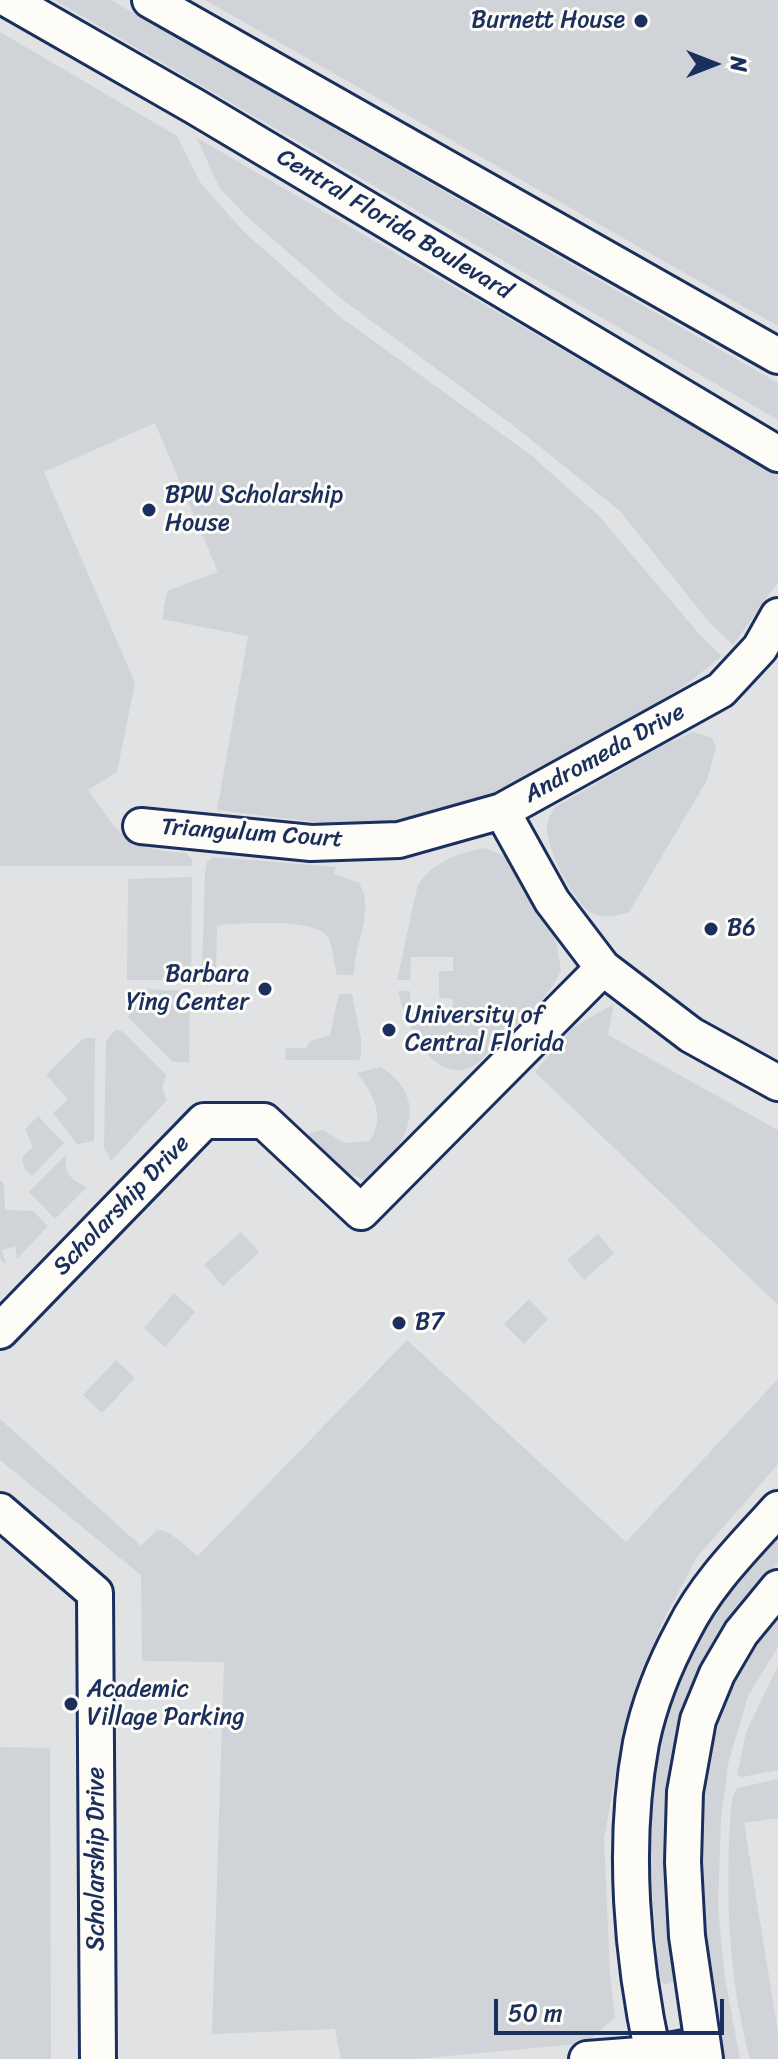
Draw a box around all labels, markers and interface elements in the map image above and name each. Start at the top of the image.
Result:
place label: Burnett House [471,7,625,35]
marker: Burnett House [632,12,650,30]
north arrow [674,24,754,104]
text: N [719,56,758,72]
street label: Central Florida Boulevard [271,143,517,307]
place label: BPW Scholarship House [165,482,343,538]
marker: BPW Scholarship House [140,501,158,519]
street label: Andromeda Drive [520,698,690,810]
street label: Triangulum Court [160,813,344,855]
place label: B6 [727,915,756,943]
marker: B6 [702,920,720,938]
place label: Barbara Ying Center [126,961,249,1017]
marker: Barbara Ying Center [256,980,274,998]
place label: University of Central Florida [405,1002,564,1058]
marker: University of Central Florida [380,1021,398,1039]
street label: Scholarship Drive [48,1130,196,1282]
place label: B7 [415,1309,444,1337]
marker: B7 [390,1314,408,1332]
place label: Academic Village Parking [87,1676,245,1732]
marker: Academic Village Parking [62,1695,80,1713]
street label: Scholarship Drive [83,1767,111,1951]
scale bar [498,1983,728,2033]
text: 50 m [508,1992,563,2034]

